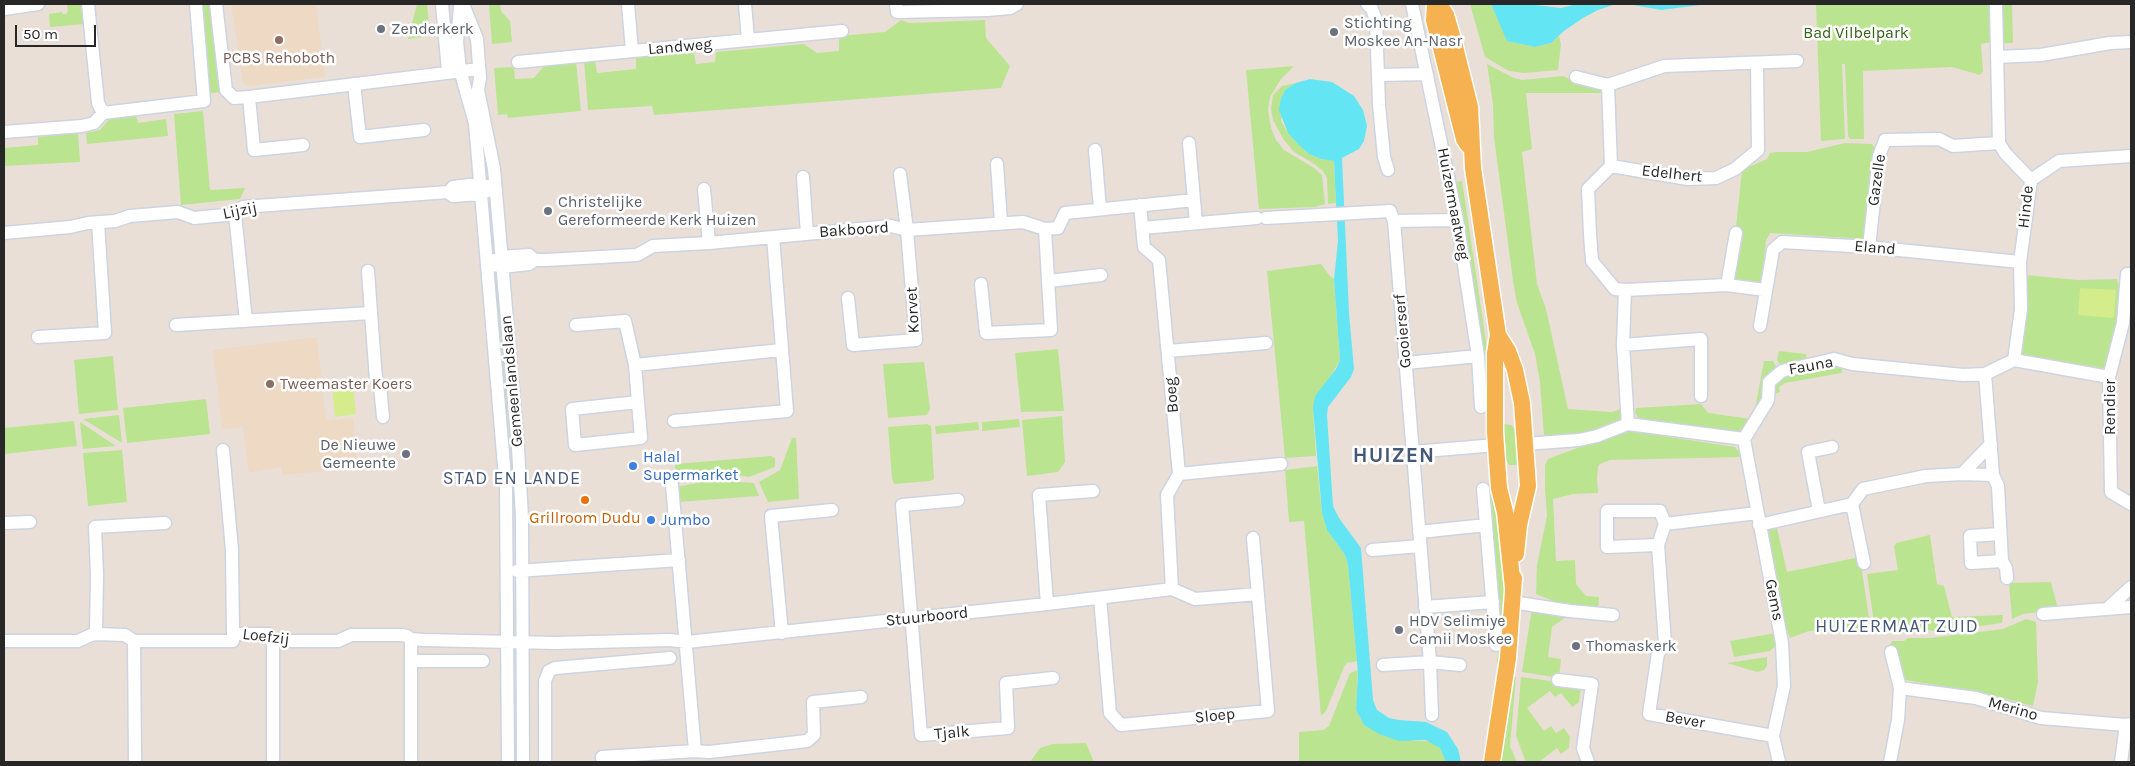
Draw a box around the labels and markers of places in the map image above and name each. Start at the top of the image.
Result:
place label: Stichting Moskee An-Nasr [1344,13,1462,51]
place label: Zenderkerk [391,19,474,39]
marker: Zenderkerk [375,23,387,35]
marker: Stichting Moskee An-Nasr [1328,26,1340,38]
marker: PCBS Rehoboth [273,34,285,46]
place label: PCBS Rehoboth [223,48,335,68]
place label: Christelijke Gereformeerde Kerk Huizen [558,192,756,230]
marker: Christelijke Gereformeerde Kerk Huizen [542,205,554,217]
place label: Tweemaster Koers [280,374,413,394]
marker: Tweemaster Koers [264,378,276,390]
place label: De Nieuwe Gemeente [320,435,396,473]
place label: Halal Supermarket [643,447,739,485]
marker: De Nieuwe Gemeente [400,448,412,460]
marker: Halal Supermarket [627,460,639,472]
marker: Grillroom Dudu [579,494,591,506]
place label: Grillroom Dudu [529,508,641,528]
place label: Jumbo [661,510,710,530]
marker: Jumbo [645,514,657,526]
place label: HDV Selimiye Camii Moskee [1409,611,1512,649]
marker: HDV Selimiye Camii Moskee [1393,624,1405,636]
place label: Thomaskerk [1586,636,1677,656]
marker: Thomaskerk [1570,640,1582,652]

